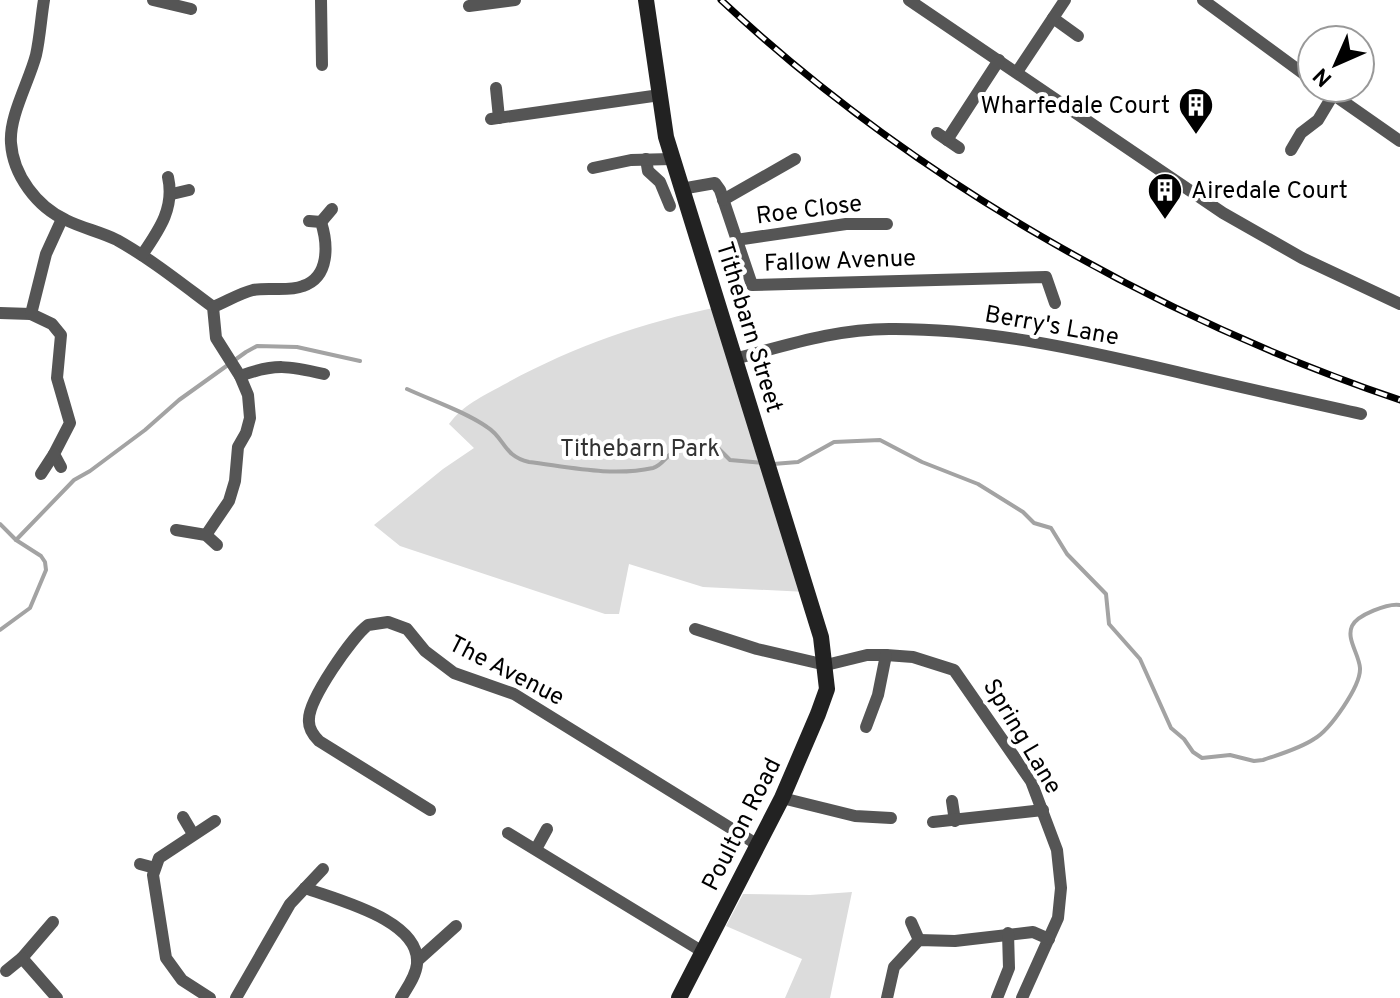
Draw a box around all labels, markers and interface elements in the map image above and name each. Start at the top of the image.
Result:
north arrow [1296,24,1376,104]
text: N [1308,61,1339,92]
building icon: Wharfedale Court [1177,86,1215,136]
place label: Wharfedale Court [981,92,1170,122]
building icon: Airedale Court [1146,171,1184,221]
place label: Airedale Court [1191,177,1348,207]
street label: Roe Close [755,190,864,232]
street label: Tithebarn Street [708,239,788,416]
street label: Fallow Avenue [764,244,917,280]
street label: Berry's Lane [982,300,1121,354]
park label: Tithebarn Park [560,435,720,465]
street label: The Avenue [443,630,569,714]
street label: Spring Lane [975,674,1067,800]
street label: Poulton Road [696,753,789,896]

